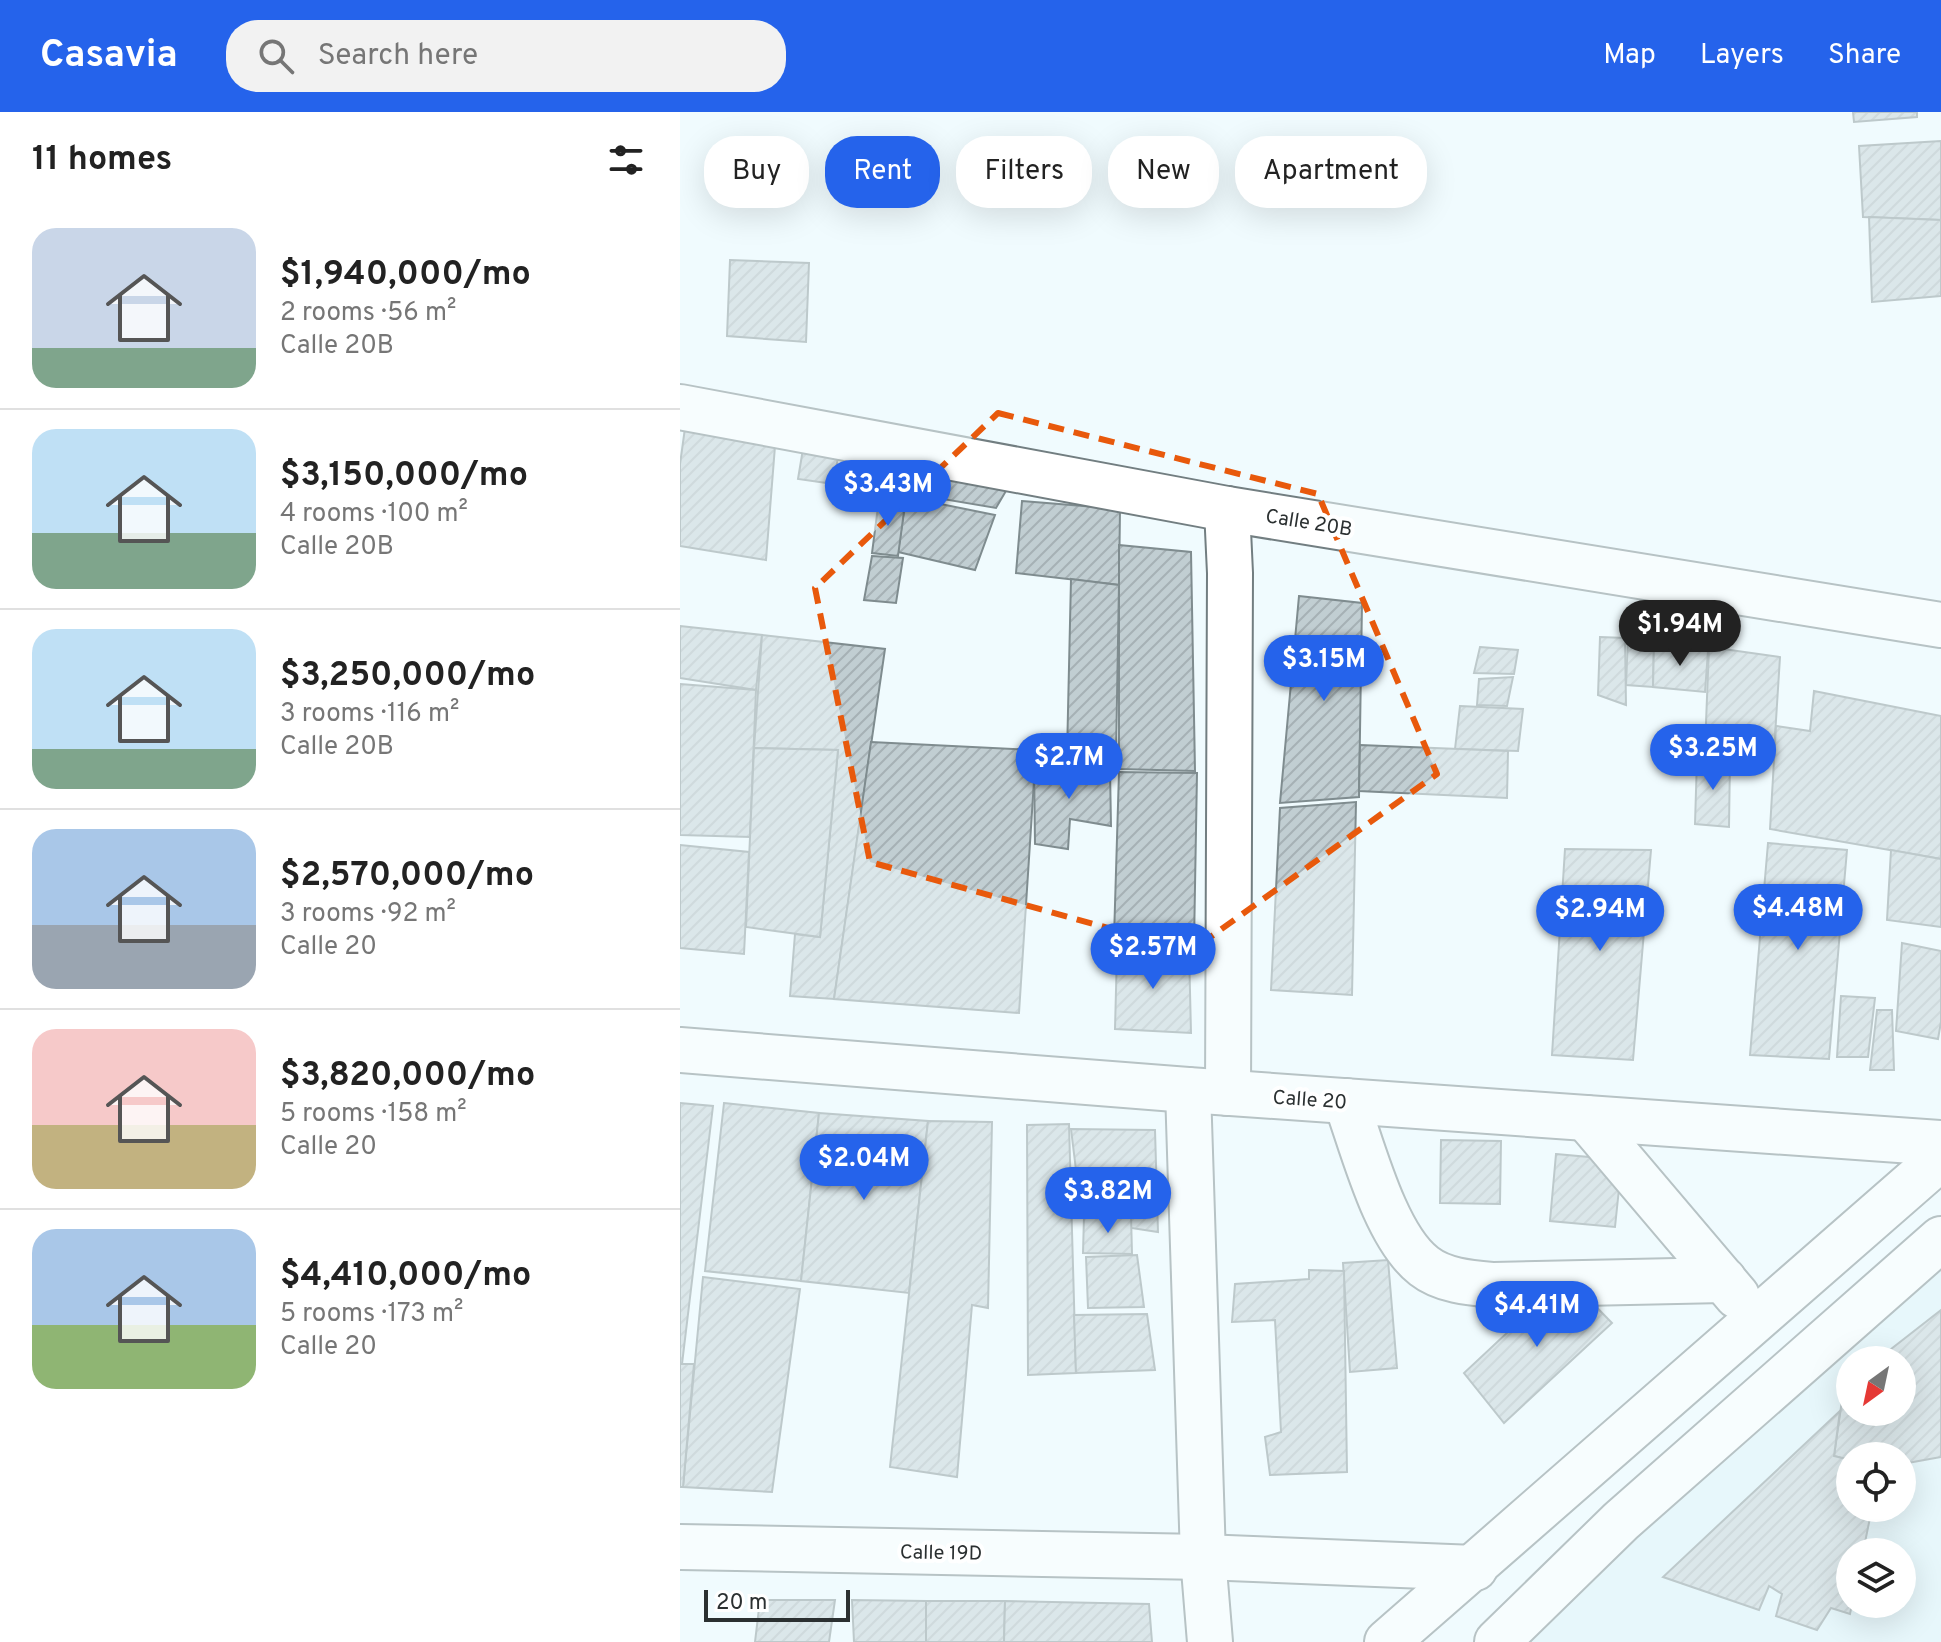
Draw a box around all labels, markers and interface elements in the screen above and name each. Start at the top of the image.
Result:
search box [226,20,786,92]
text: Casavia [40,32,178,81]
icon: search [254,34,298,78]
text: Search here [318,38,478,75]
text: Map [1603,38,1656,74]
text: Layers [1700,38,1784,74]
text: Share [1828,38,1901,74]
chip: Buy [704,136,809,208]
chip: Rent [825,136,940,208]
chip: Filters [956,136,1092,208]
chip: New [1108,136,1219,208]
chip: Apartment [1235,136,1427,208]
icon: filters [604,138,648,182]
text: 11 homes [32,139,172,182]
text: $1,940,000/mo [280,254,531,297]
icon: home [96,260,192,356]
text: 2 rooms · 56 m² [280,297,456,330]
text: Calle 20B [280,330,394,363]
text: $3,150,000/mo [280,455,528,498]
pin: $3.43M [823,460,953,528]
icon: home [96,461,192,557]
text: $3.43M [843,469,933,502]
text: 4 rooms · 100 m² [280,498,468,531]
street label: Calle 20B [1263,504,1354,544]
text: Calle 20B [280,531,394,564]
pin: $1.94M [1615,600,1745,668]
text: $1.94M [1637,609,1723,642]
pin: $3.15M [1259,635,1389,703]
text: $3.15M [1282,644,1366,677]
text: $3,250,000/mo [280,655,535,698]
icon: home [96,661,192,757]
text: 3 rooms · 116 m² [280,698,459,731]
pin: $3.25M [1648,724,1778,792]
text: Calle 20B [280,731,394,764]
pin: $2.7M [1013,733,1125,801]
text: $3.25M [1668,733,1758,766]
text: $2.7M [1034,742,1104,775]
text: $2,570,000/mo [280,855,534,898]
icon: home [96,861,192,957]
pin: $4.48M [1733,884,1863,952]
pin: $2.94M [1535,885,1665,953]
text: $4.48M [1752,893,1844,926]
text: $2.94M [1554,894,1646,927]
text: 3 rooms · 92 m² [280,898,456,931]
pin: $2.57M [1088,923,1218,991]
text: Calle 20 [280,931,377,964]
text: $2.57M [1109,932,1197,965]
text: $3,820,000/mo [280,1055,535,1098]
icon: home [96,1061,192,1157]
street label: Calle 20 [1272,1085,1348,1117]
text: 5 rooms · 158 m² [280,1098,467,1131]
text: Calle 20 [280,1131,377,1164]
pin: $2.04M [799,1134,929,1202]
text: $2.04M [818,1143,910,1176]
pin: $3.82M [1043,1167,1173,1235]
text: $3.82M [1063,1176,1153,1209]
text: $4,410,000/mo [280,1255,531,1298]
icon: home [96,1261,192,1357]
pin: $4.41M [1472,1281,1602,1349]
text: $4.41M [1494,1290,1580,1323]
text: 5 rooms · 173 m² [280,1298,463,1331]
text: Calle 20 [280,1331,377,1364]
north arrow [1836,1346,1916,1426]
map controls [1836,1346,1916,1618]
button: locate [1836,1442,1916,1522]
button: layers [1836,1538,1916,1618]
street label: Calle 19D [900,1540,982,1568]
scale bar [704,1586,850,1622]
text: 20 m [716,1590,767,1617]

